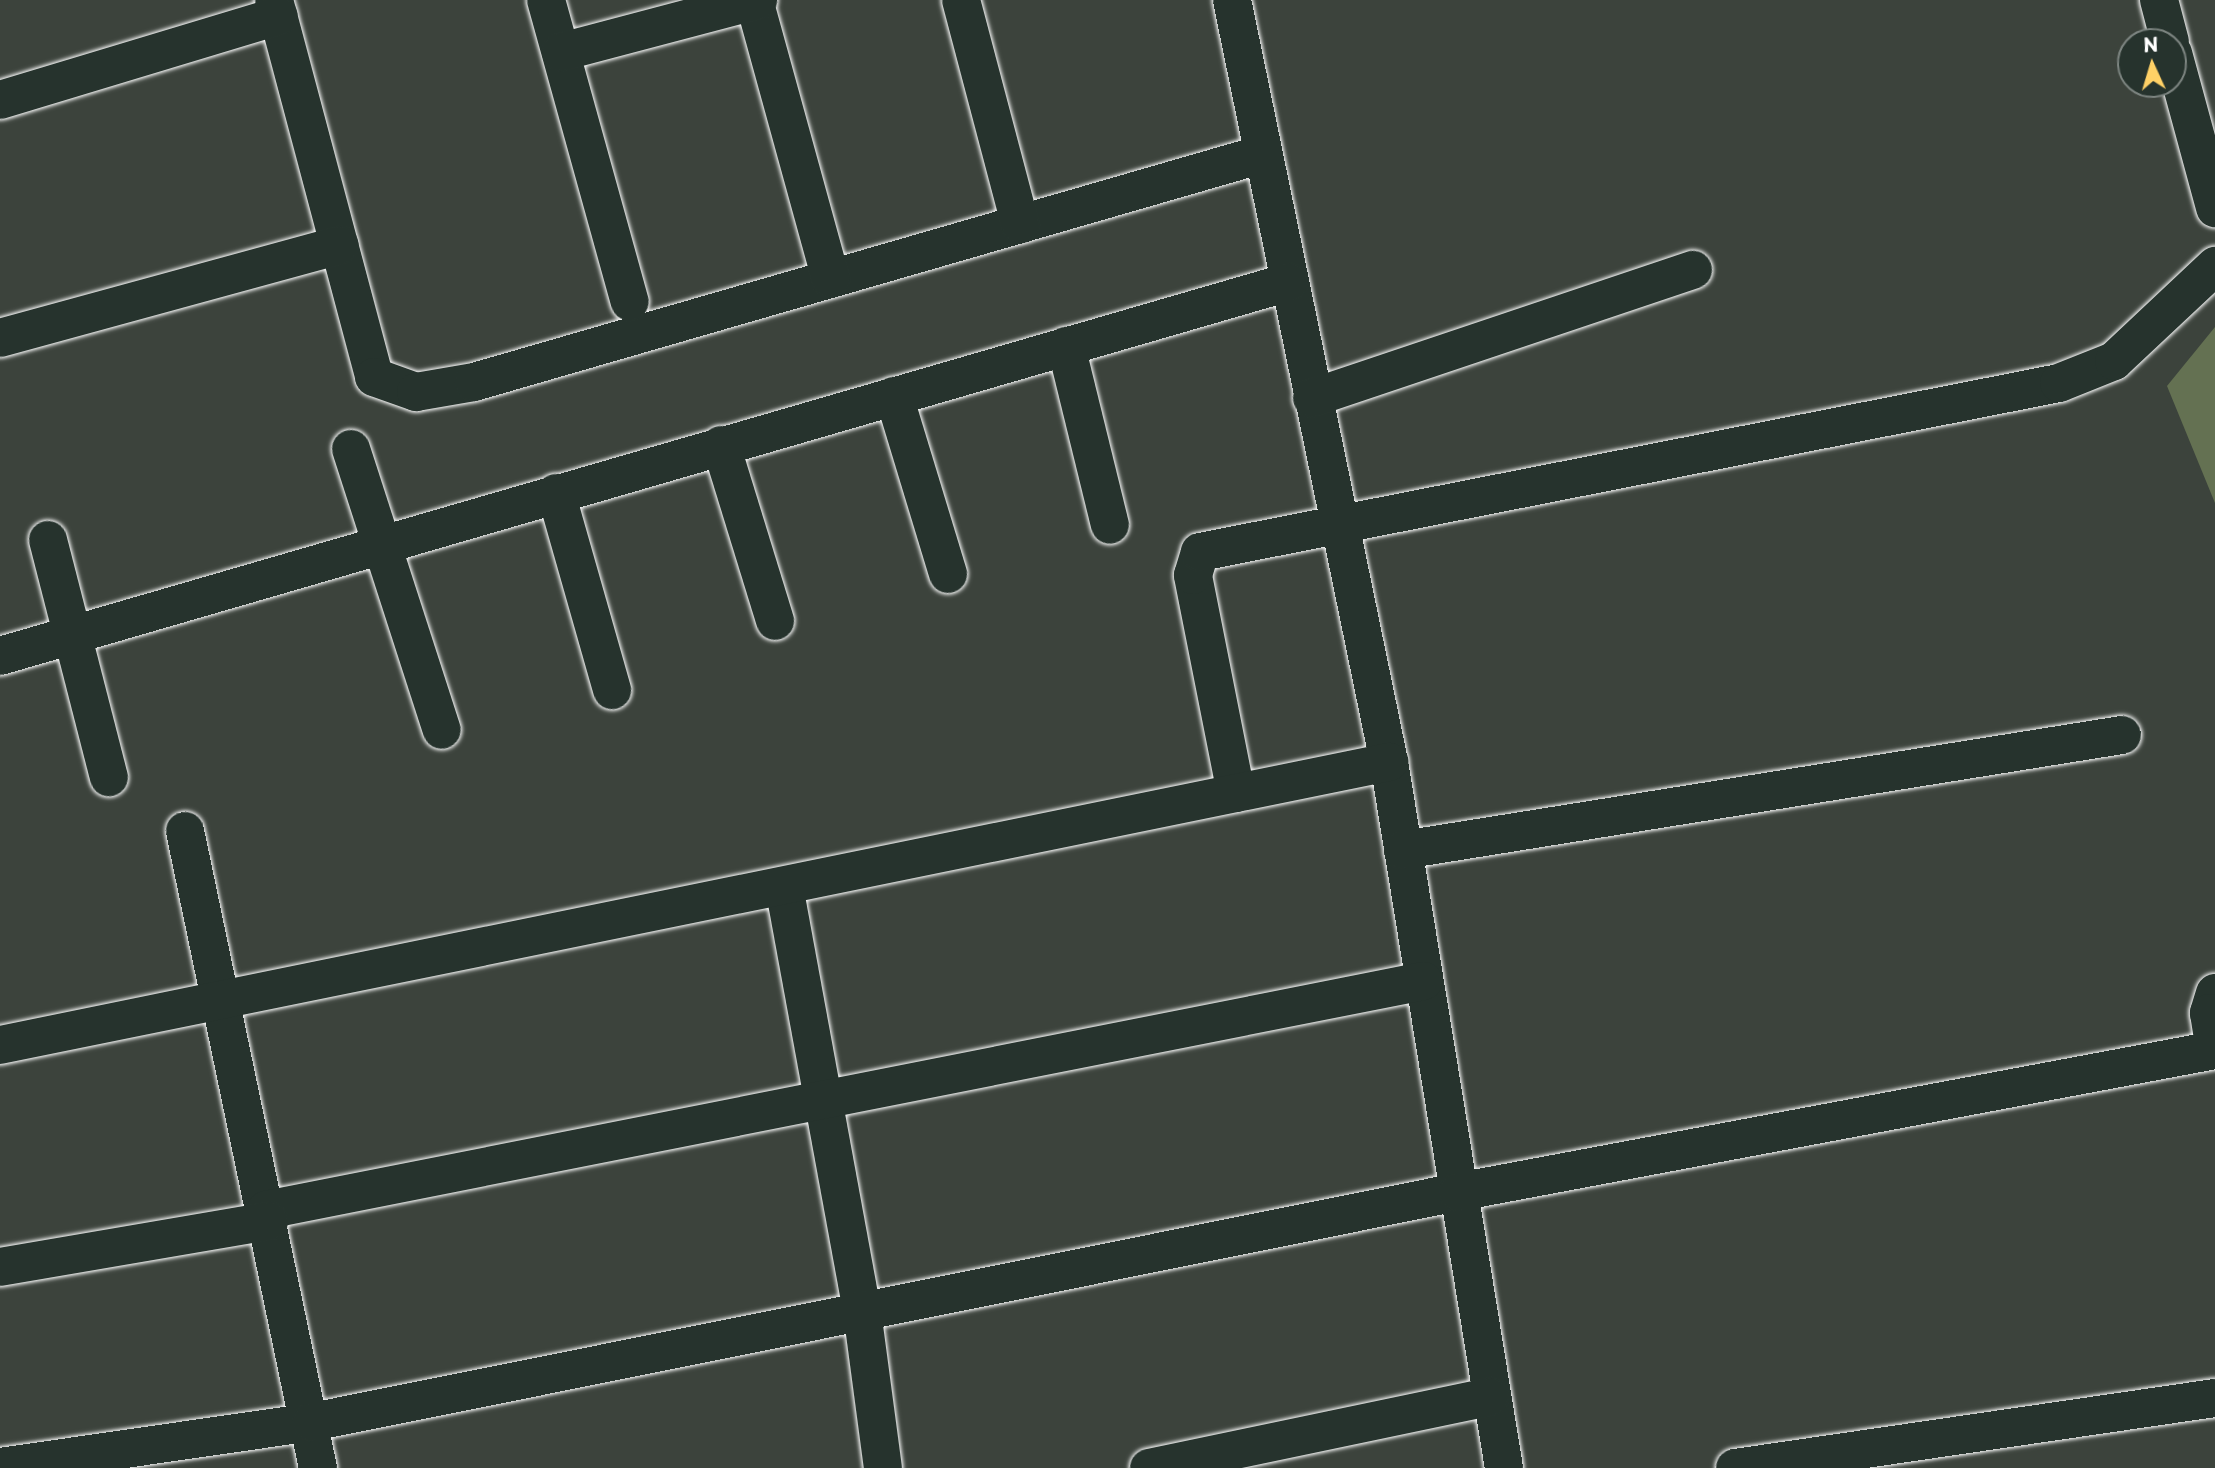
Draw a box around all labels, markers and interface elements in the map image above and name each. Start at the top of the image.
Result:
north arrow [2117,28,2187,98]
text: N [2142,30,2159,59]

